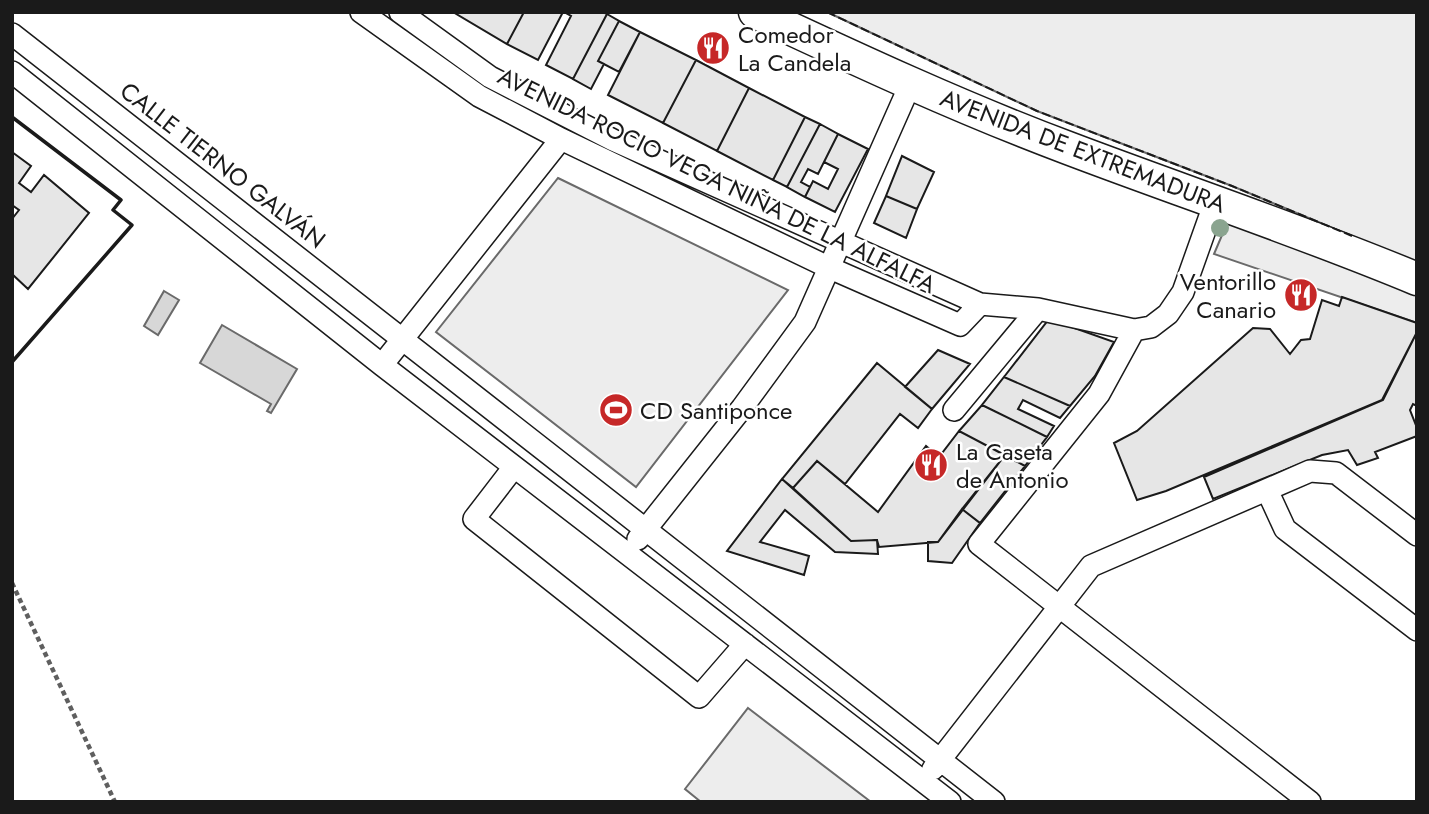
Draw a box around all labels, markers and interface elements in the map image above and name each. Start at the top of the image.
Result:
place label: Comedor La Candela [738,17,851,80]
restaurant icon: Comedor La Candela [694,29,732,67]
street label: AVENIDA ROCIO VEGA NIÑA DE LA ALFALFA [492,58,942,302]
street label: CALLE TIERNO GALVÁN [113,74,333,256]
street label: AVENIDA DE EXTREMADURA [935,80,1231,222]
place label: Ventorillo Canario [1180,264,1276,327]
restaurant icon: Ventorillo Canario [1282,276,1320,314]
sports icon: CD Santiponce [597,391,635,429]
place label: CD Santiponce [640,393,792,428]
place label: La Caseta de Antonio [956,434,1069,497]
restaurant icon: La Caseta de Antonio [912,446,950,484]

